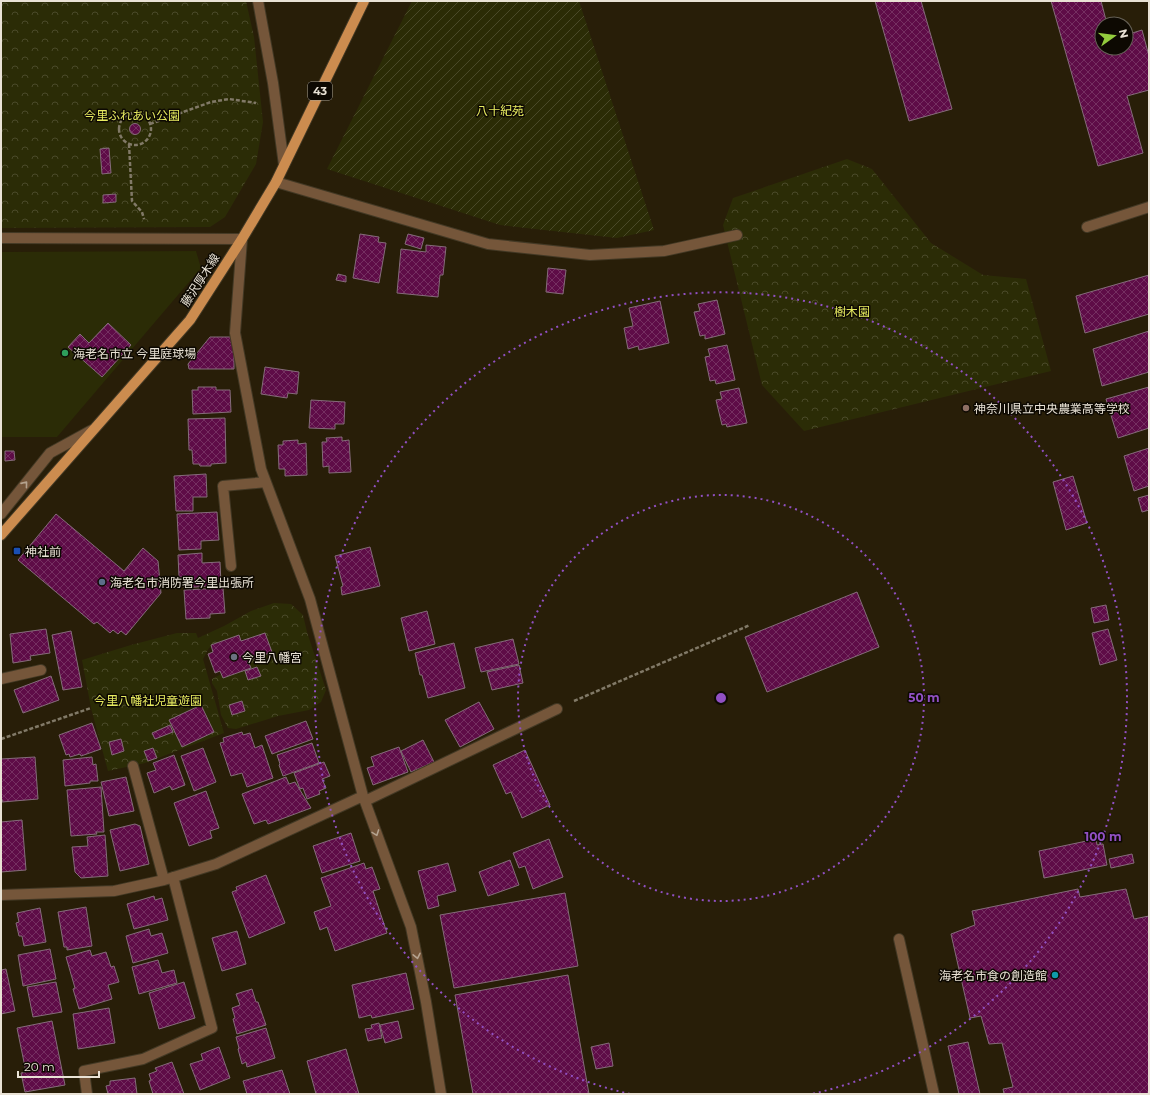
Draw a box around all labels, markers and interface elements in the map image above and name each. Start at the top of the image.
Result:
north arrow [1094,16,1134,56]
text: N [1116,28,1132,40]
road number: 43 [308,82,332,100]
park label: 八十紀苑 [476,103,524,118]
park label: 今里ふれあい公園 [84,108,180,123]
street label: 藤沢厚木線 [177,251,223,309]
park label: 樹木園 [834,304,870,319]
place label: 海老名市立 今里庭球場 [73,346,196,361]
marker: 海老名市立 今里庭球場 [60,348,70,358]
place label: 神奈川県立中央農業高等学校 [974,401,1130,416]
marker: 神奈川県立中央農業高等学校 [961,403,971,413]
one-way arrow [21,481,28,488]
place label: 神社前 [25,544,61,559]
marker: 神社前 [12,546,22,556]
place label: 海老名市消防署今里出張所 [110,575,254,590]
marker: 海老名市消防署今里出張所 [97,577,107,587]
place label: 今里八幡宮 [242,650,302,665]
marker: 今里八幡宮 [229,652,239,662]
text: 50 m [908,690,940,705]
centre of rings [714,691,728,705]
park label: 今里八幡社児童遊園 [94,693,202,708]
one-way arrow [371,829,380,836]
text: 100 m [1085,829,1121,844]
one-way arrow [412,953,420,959]
place label: 海老名市食の創造館 [939,968,1047,983]
marker: 海老名市食の創造館 [1050,970,1060,980]
scale bar [18,1053,99,1079]
text: 20 m [24,1059,55,1074]

